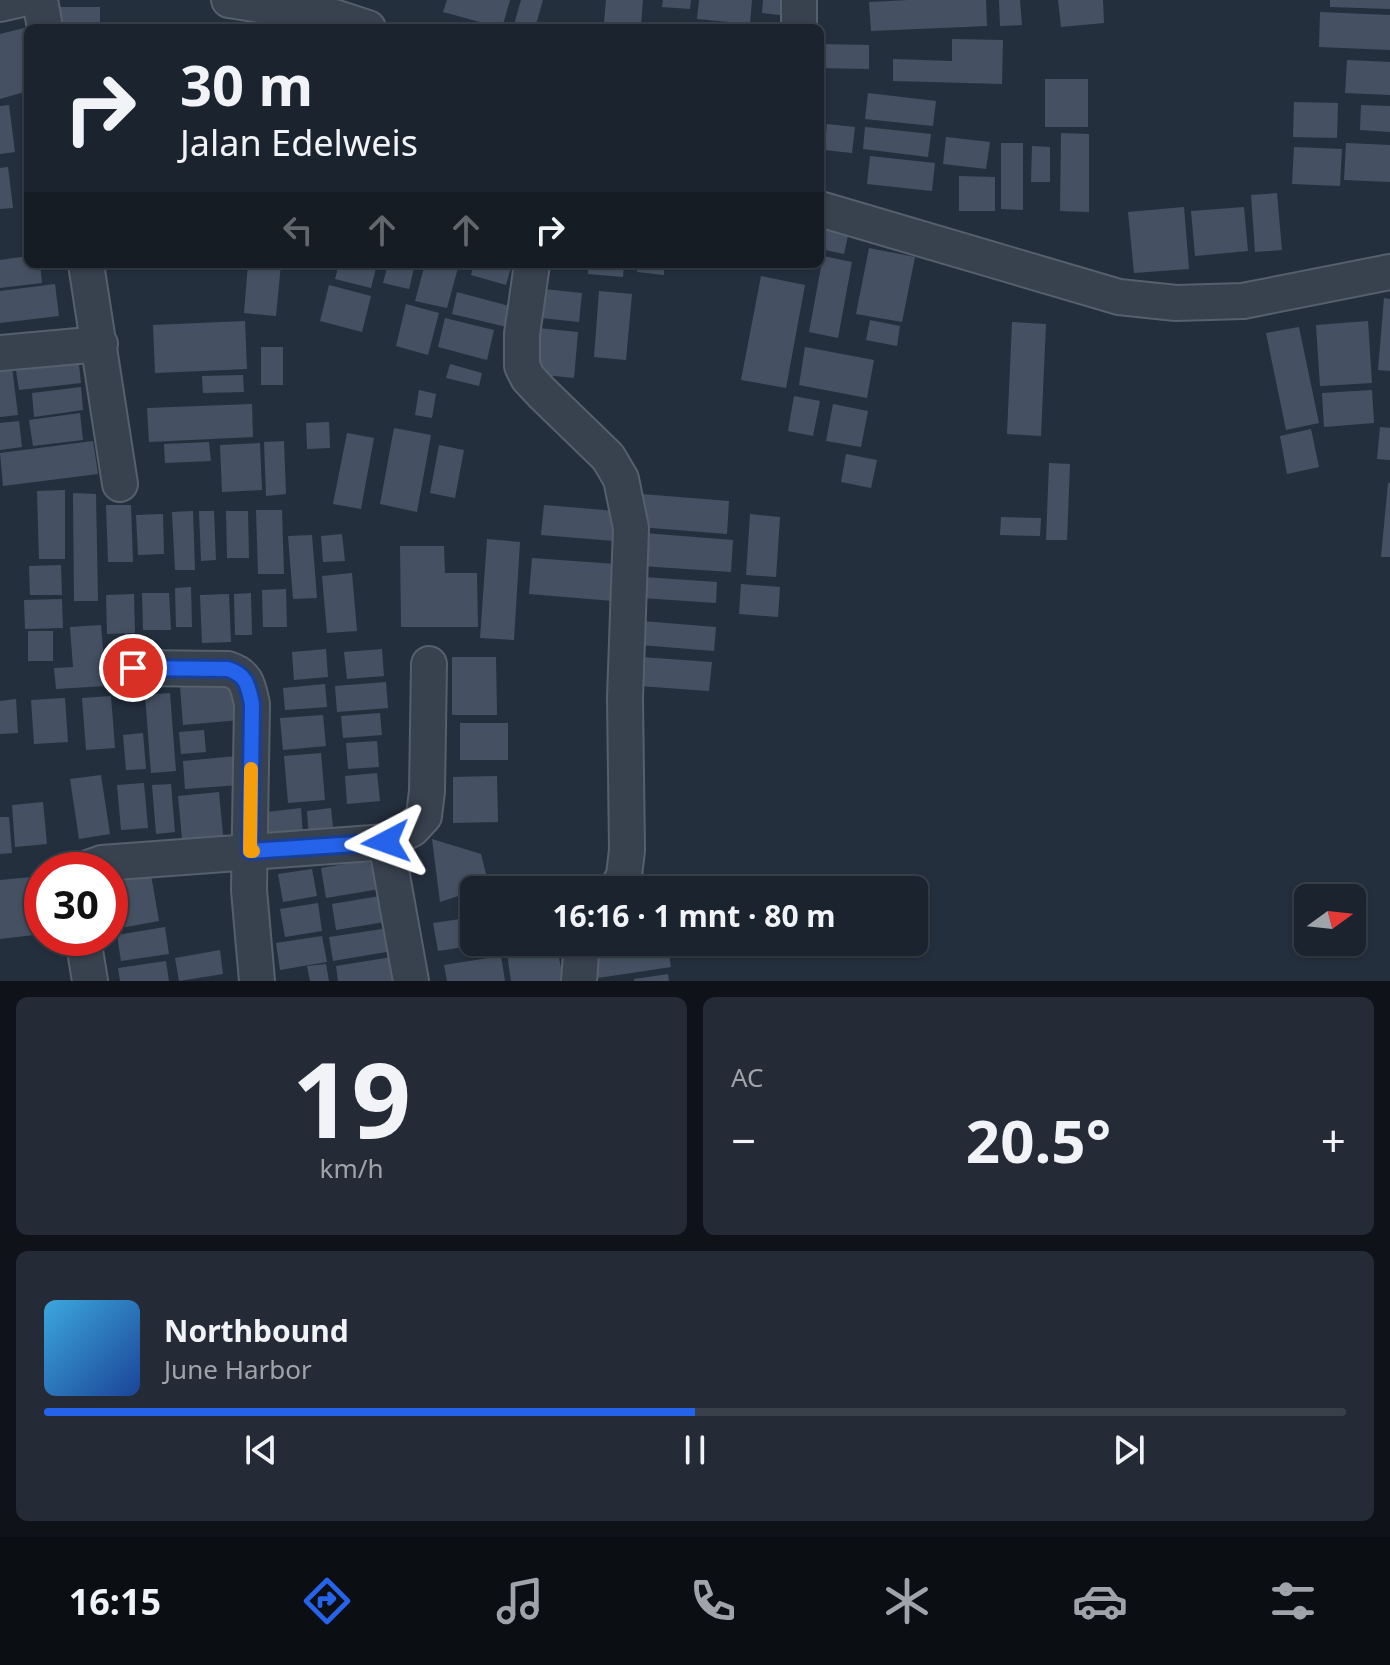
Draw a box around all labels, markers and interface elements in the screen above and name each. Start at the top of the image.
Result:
text: 30 m [180,46,313,122]
icon: right [48,56,152,160]
text: Jalan Edelweis [180,118,418,167]
icon: left [276,208,320,252]
icon: ahead [360,208,404,252]
icon: ahead [444,208,488,252]
icon: right [528,208,572,252]
pin [99,634,167,702]
icon: arrive [111,646,155,690]
position arrow [344,800,428,884]
speed limit sign: 30 [24,852,128,956]
north arrow [1294,884,1366,956]
map controls [1294,884,1366,956]
text: 16:16 · 1 mnt · 80 m [552,895,836,936]
text: 19 [292,1027,411,1168]
text: AC [731,1059,764,1095]
text: 20.5° [966,1099,1111,1181]
text: − [731,1110,756,1170]
text: + [1321,1110,1346,1170]
text: km/h [320,1150,383,1186]
text: Northbound [164,1310,349,1351]
text: June Harbor [164,1351,312,1387]
icon: previous [239,1428,283,1472]
icon: pause [673,1428,717,1472]
icon: next [1107,1428,1151,1472]
icon: directions [299,1573,355,1629]
icon: music [492,1573,548,1629]
icon: phone [685,1573,741,1629]
icon: climate [879,1573,935,1629]
icon: car [1072,1573,1128,1629]
icon: filters [1265,1573,1321,1629]
text: 16:15 [69,1577,161,1626]

